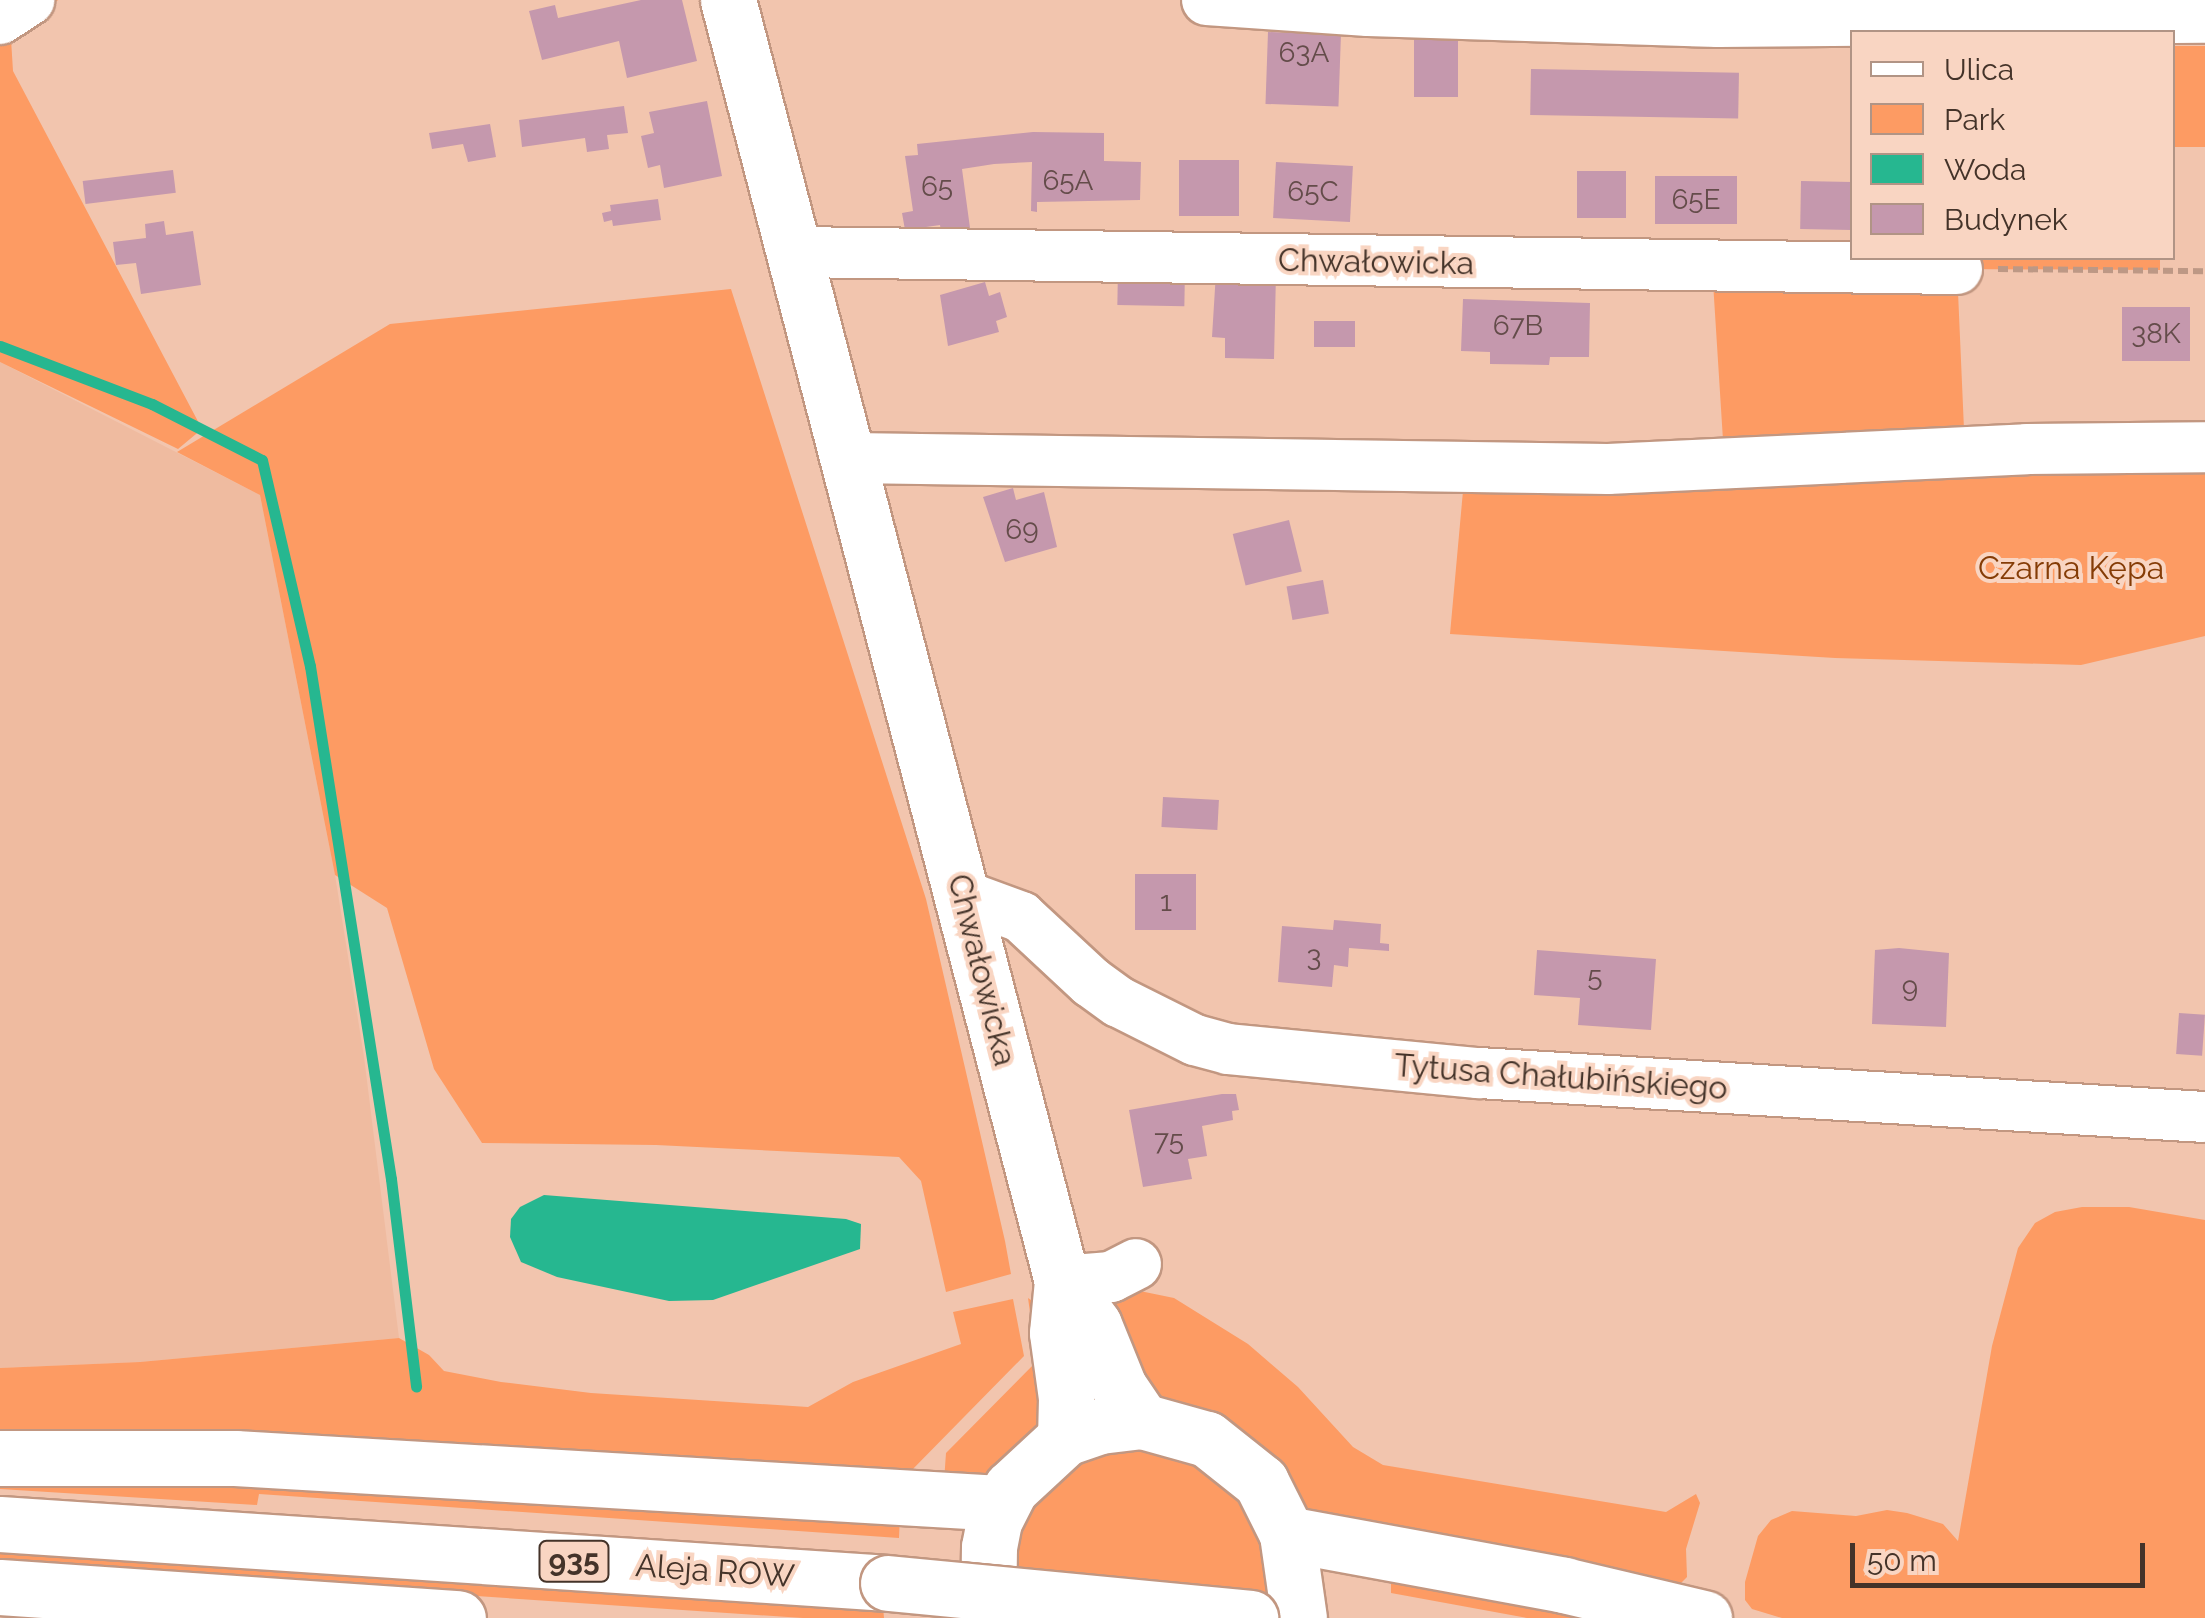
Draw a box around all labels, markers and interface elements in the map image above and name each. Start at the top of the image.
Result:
legend [1850,30,2175,260]
house number: 63A [1279,36,1329,70]
text: Ulica [1944,52,2014,87]
text: Park [1944,102,2005,137]
text: Woda [1944,152,2026,187]
house number: 65A [1042,164,1094,198]
house number: 65 [921,170,953,204]
house number: 65C [1287,175,1339,209]
house number: 65E [1671,183,1721,217]
text: Budynek [1944,202,2068,237]
street label: Chwałowicka [1278,241,1474,283]
house number: 67B [1493,309,1543,343]
house number: 38K [2131,317,2181,351]
house number: 69 [1005,513,1039,547]
park label: Czarna Kępa [1978,549,2164,587]
street label: Chwałowicka [940,870,1024,1070]
house number: 1 [1160,885,1172,919]
house number: 3 [1307,940,1321,974]
house number: 5 [1587,960,1603,994]
house number: 9 [1902,971,1918,1005]
street label: Tytusa Chałubińskiego [1393,1046,1729,1108]
house number: 75 [1154,1124,1184,1158]
scale bar [1855,1523,2150,1585]
road number: 935 [536,1536,612,1586]
text: 50 m [1867,1543,1937,1578]
street label: Aleja ROW [634,1546,796,1596]

